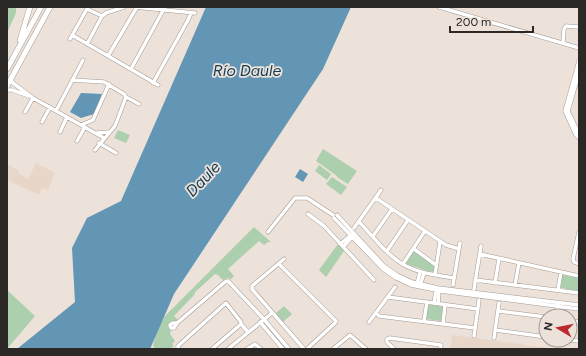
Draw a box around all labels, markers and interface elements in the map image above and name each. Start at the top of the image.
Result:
scale bar [450,8,533,34]
text: 200 m [456,15,491,29]
water label: Río Daule [213,61,282,80]
water label: Daule [182,157,224,201]
north arrow [538,308,578,348]
text: N [542,321,556,332]

